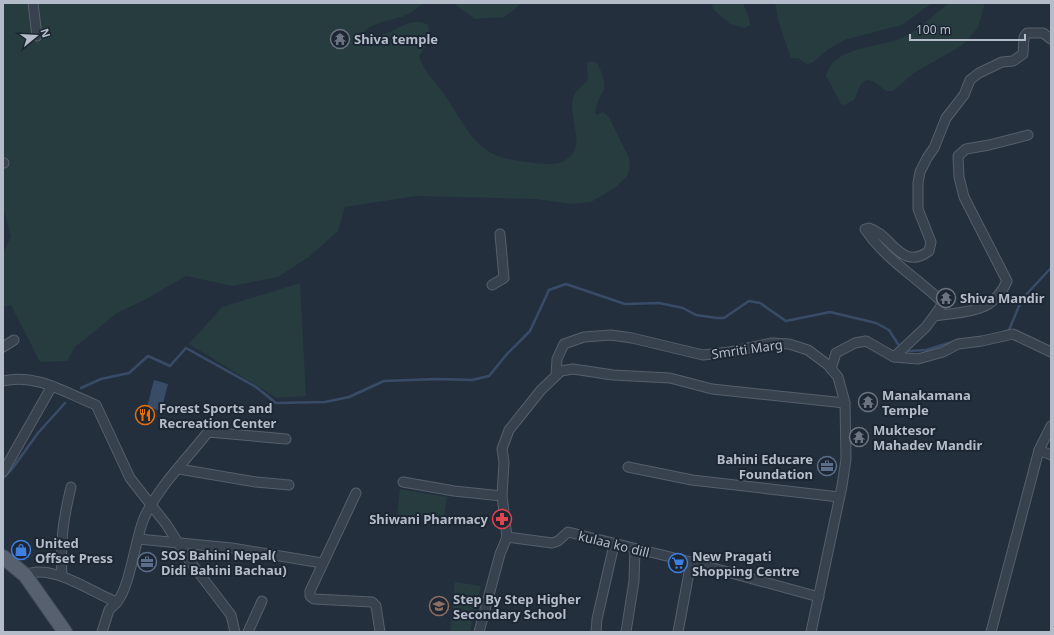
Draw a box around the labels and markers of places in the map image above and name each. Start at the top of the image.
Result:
temple icon: Shiva temple [329,28,351,50]
place label: Shiva temple [354,30,438,48]
temple icon: Shiva Mandir [935,287,957,309]
place label: Shiva Mandir [960,289,1045,307]
place label: Manakamana Temple [882,386,971,419]
temple icon: Manakamana Temple [857,391,879,413]
place label: Forest Sports and Recreation Center [159,399,277,432]
restaurant icon: Forest Sports and Recreation Center [134,404,156,426]
place label: Muktesor Mahadev Mandir [873,421,982,454]
temple icon: Muktesor Mahadev Mandir [848,426,870,448]
place label: Bahini Educare Foundation [717,450,813,483]
office icon: Bahini Educare Foundation [816,455,838,477]
pharmacy icon: Shiwani Pharmacy [491,508,513,530]
place label: Shiwani Pharmacy [369,510,489,528]
place label: United Offset Press [35,534,113,567]
shop icon: United Offset Press [10,539,32,561]
place label: SOS Bahini Nepal( Didi Bahini Bachau) [161,546,287,579]
place label: New Pragati Shopping Centre [692,547,800,580]
office icon: SOS Bahini Nepal( Didi Bahini Bachau) [136,551,158,573]
supermarket icon: New Pragati Shopping Centre [667,552,689,574]
place label: Step By Step Higher Secondary School [453,590,581,623]
school or university icon: Step By Step Higher Secondary School [428,595,450,617]

